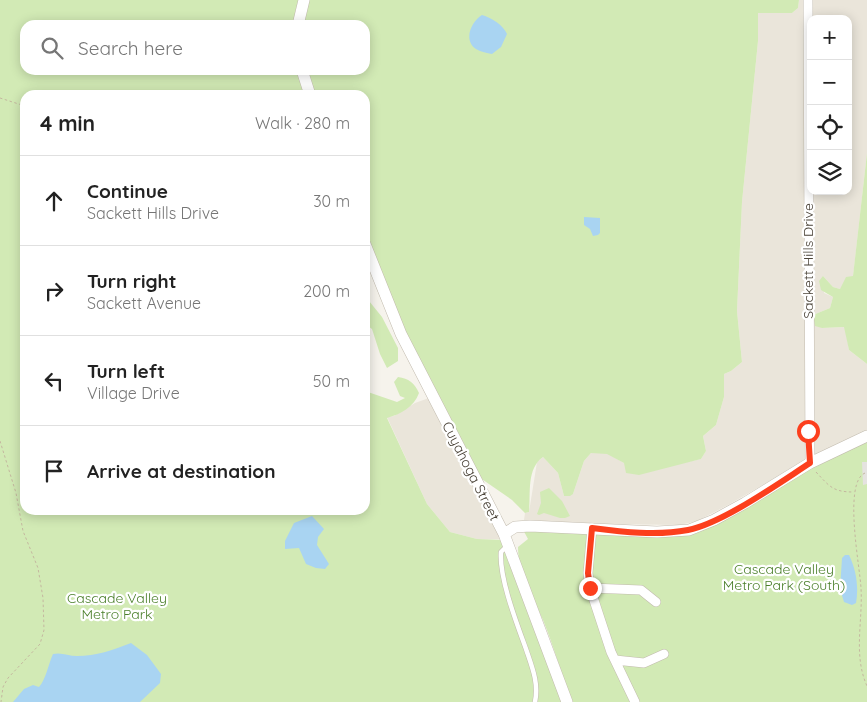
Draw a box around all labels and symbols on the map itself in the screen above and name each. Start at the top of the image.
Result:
street label: Sackett Hills Drive [799,203,817,319]
street label: Cuyahoga Street [438,418,504,524]
route start [797,420,820,443]
park label: Cascade Valley Metro Park (South) [723,560,845,594]
route end [579,577,602,600]
park label: Cascade Valley Metro Park [67,589,167,623]

